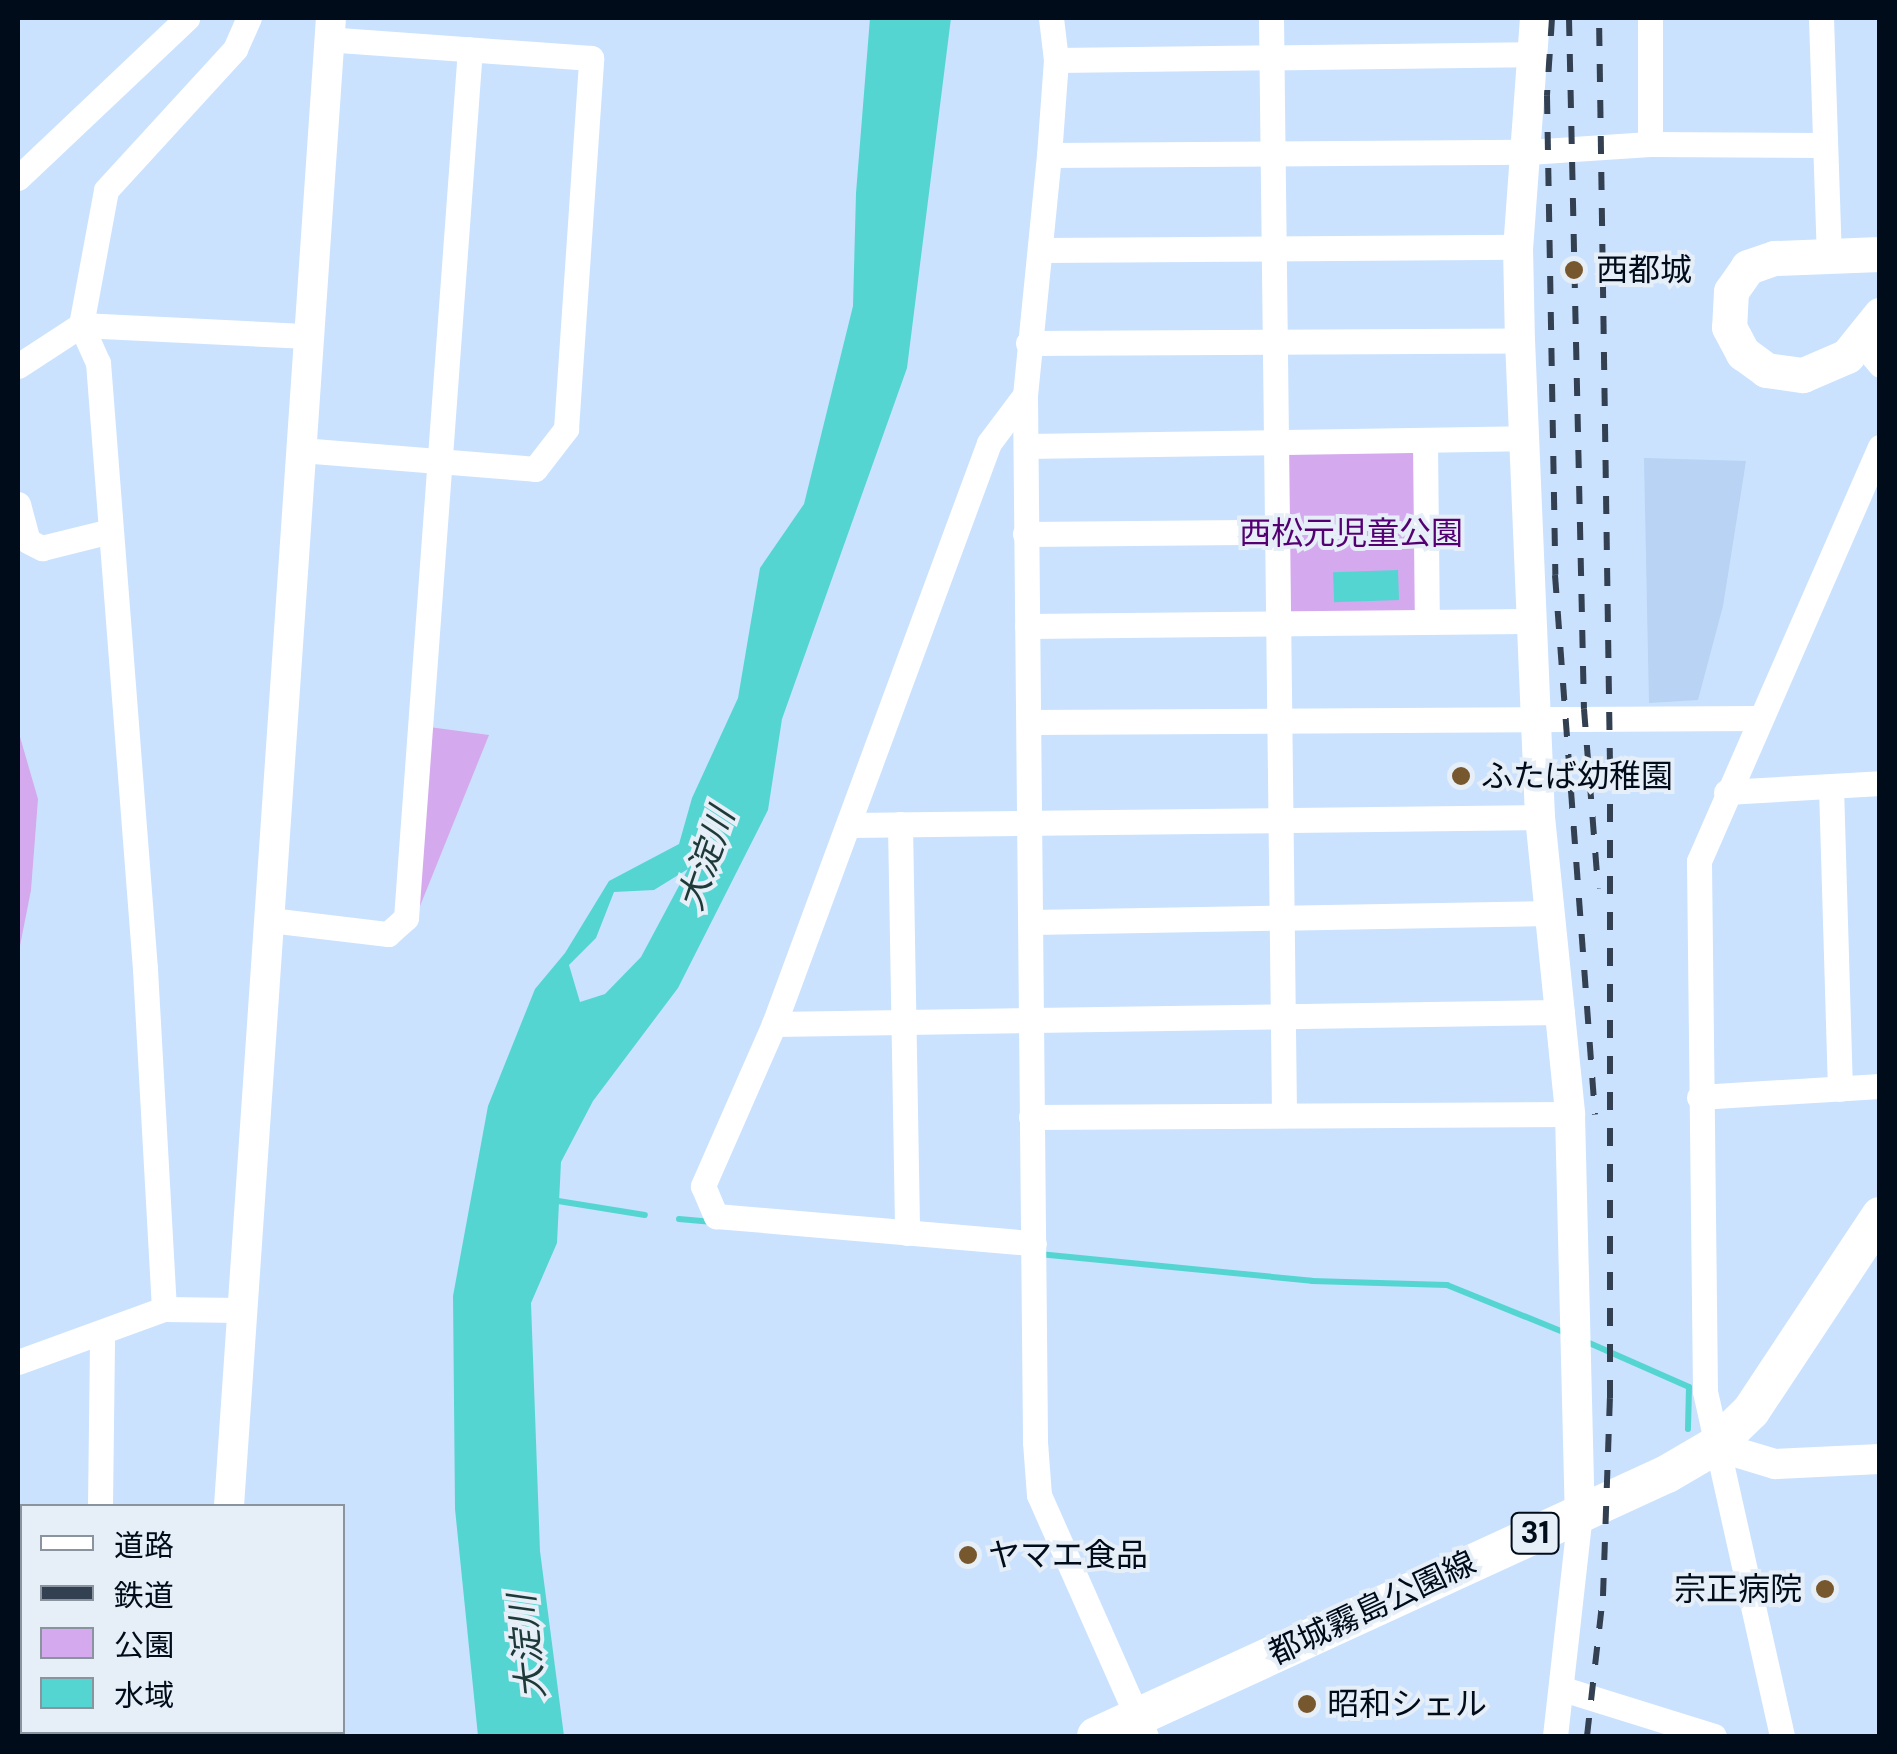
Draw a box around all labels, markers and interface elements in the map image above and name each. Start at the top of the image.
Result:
place label: 西都城 [1596,251,1692,289]
marker: 西都城 [1561,257,1587,283]
park label: 西松元児童公園 [1239,514,1463,552]
place label: ふたば幼稚園 [1481,757,1673,795]
marker: ふたば幼稚園 [1450,765,1472,787]
water label: 大淀川 [669,803,743,915]
legend [20,1504,345,1734]
road number: 31 [1510,1508,1560,1558]
text: 道路 [114,1526,174,1565]
place label: ヤマエ食品 [988,1536,1148,1574]
street label: 都城霧島公園線 [1262,1543,1482,1673]
marker: ヤマエ食品 [957,1544,979,1566]
place label: 宗正病院 [1674,1570,1802,1608]
text: 鉄道 [114,1576,174,1615]
marker: 宗正病院 [1812,1576,1838,1602]
water label: 大淀川 [501,1593,553,1701]
text: 公園 [114,1626,174,1665]
text: 水域 [114,1676,174,1715]
place label: 昭和シェル [1327,1685,1487,1723]
marker: 昭和シェル [1296,1693,1318,1715]

